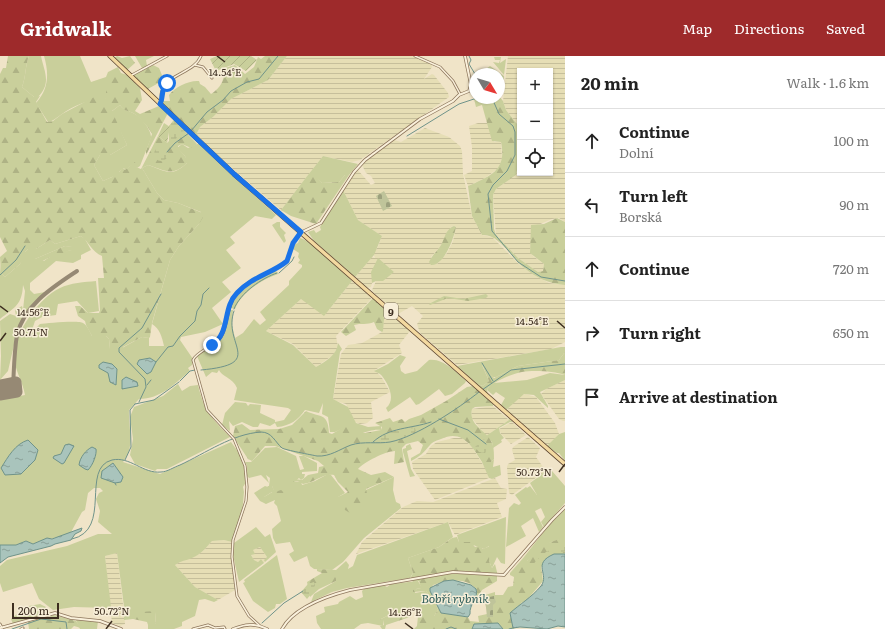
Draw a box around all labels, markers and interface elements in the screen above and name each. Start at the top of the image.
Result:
text: Gridwalk [20,14,111,42]
text: Map [682,18,712,38]
text: Directions [734,18,804,38]
text: Saved [826,18,865,38]
text: 14.54°E [209,64,241,79]
north arrow [469,68,505,104]
map controls [517,68,553,176]
button: + [517,68,553,104]
text: 20 min [581,70,639,95]
text: Walk · 1.6 km [787,73,869,92]
route start [158,74,176,92]
button: − [517,104,553,140]
text: Continue [619,120,689,143]
icon: ahead [581,130,603,152]
text: 100 m [833,131,869,150]
button: locate [517,140,553,176]
text: Dolní [619,143,654,162]
text: Turn left [619,184,688,207]
icon: left [581,194,603,216]
text: 90 m [839,195,869,214]
text: Borská [619,207,662,226]
text: Continue [619,257,689,280]
icon: ahead [581,258,603,280]
text: 720 m [833,259,869,278]
road number: 9 [384,303,398,319]
text: 14.56°E [17,304,49,319]
text: 14.54°E [516,313,548,328]
text: Turn right [619,321,701,344]
icon: right [581,322,603,344]
text: 650 m [833,323,869,342]
text: 50.71°N [14,324,48,339]
route end [203,336,221,354]
text: Arrive at destination [619,385,778,408]
icon: arrive [581,386,603,408]
text: 50.73°N [516,464,552,479]
water label: Bobří rybník [421,589,489,607]
scale bar [12,601,59,620]
text: 200 m [18,602,49,618]
text: 50.72°N [94,603,130,618]
text: 14.56°E [389,604,421,619]

